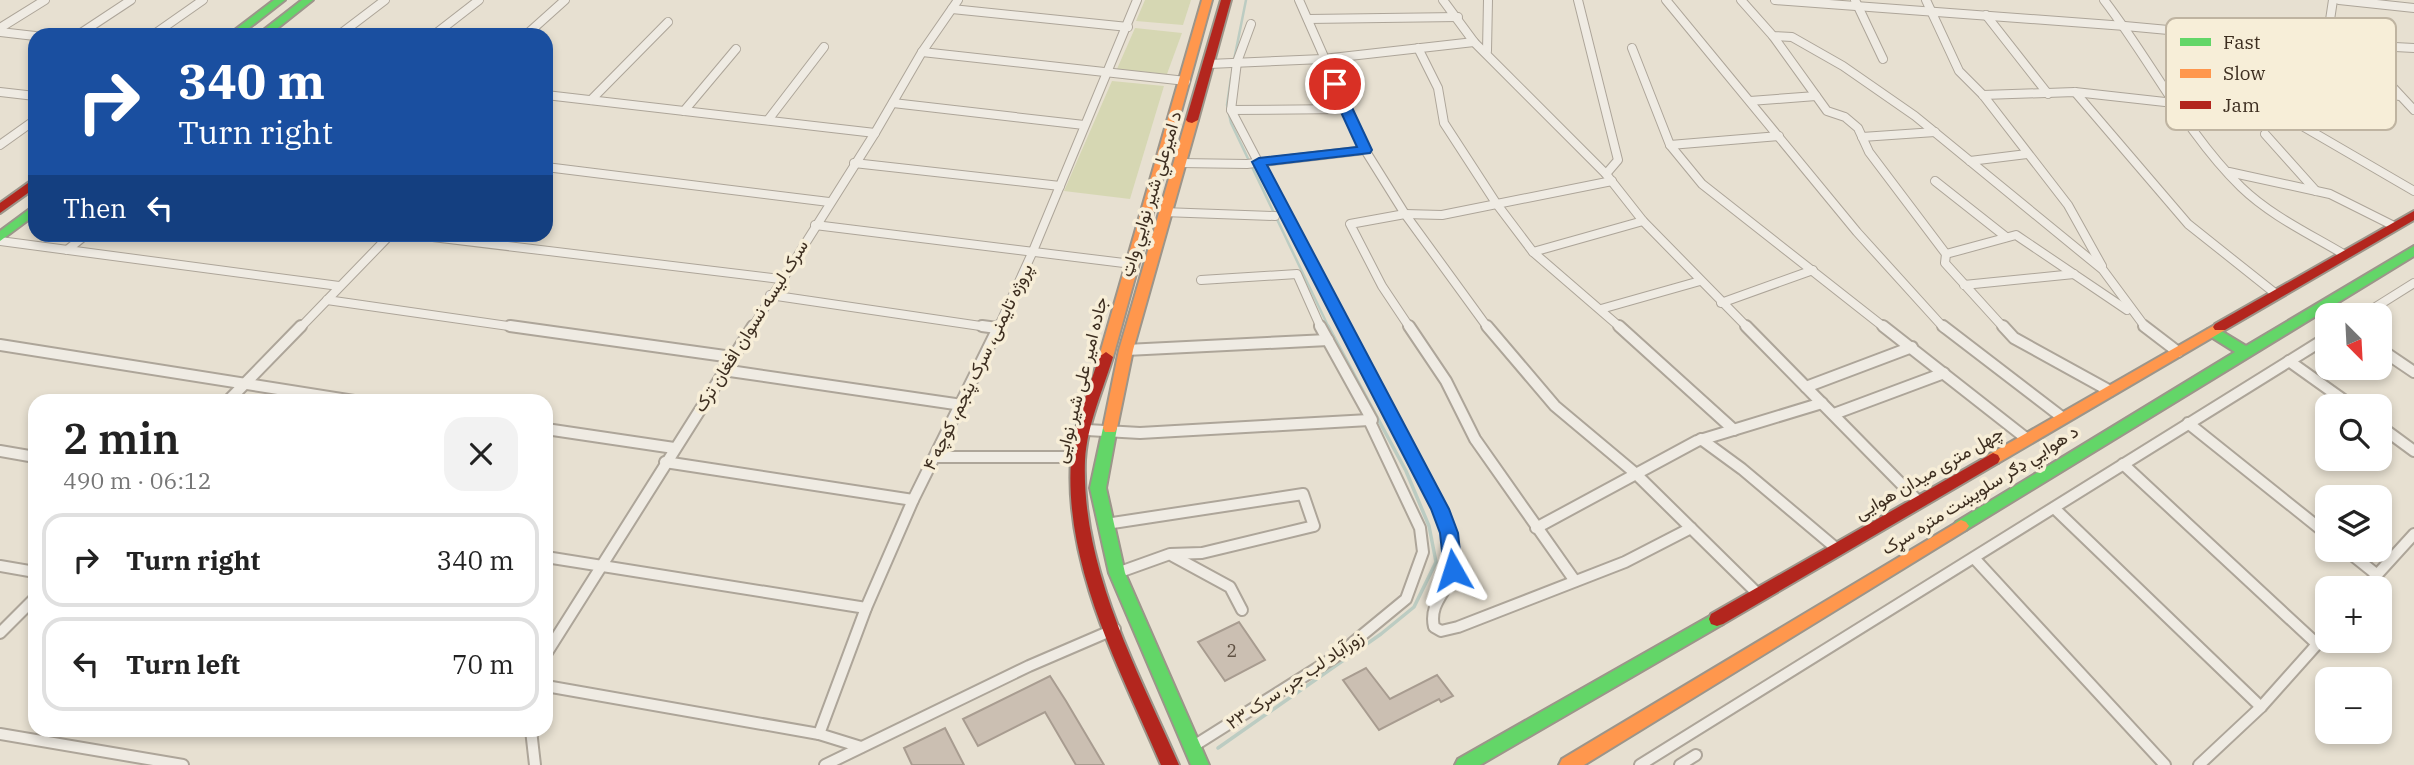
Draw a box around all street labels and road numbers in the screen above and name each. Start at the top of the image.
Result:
street label: د امیرعلي شیر نوايي واټ [1114,108,1190,281]
street label: سرک لیسه نسوان افغان‌ ترک [688,235,813,416]
street label: پروژه تایمنی، سرک پنجم، کوچه ۴ [917,260,1039,474]
street label: جاده امیر علی شیر نوایی [1049,294,1112,465]
street label: د هوايي ډګر سلویښت متره سړک [1877,419,2085,563]
street label: چهل متری میدان هوایی [1850,421,2008,525]
street label: زورآباد لب جر، سرک ۲۳ [1222,625,1368,734]

